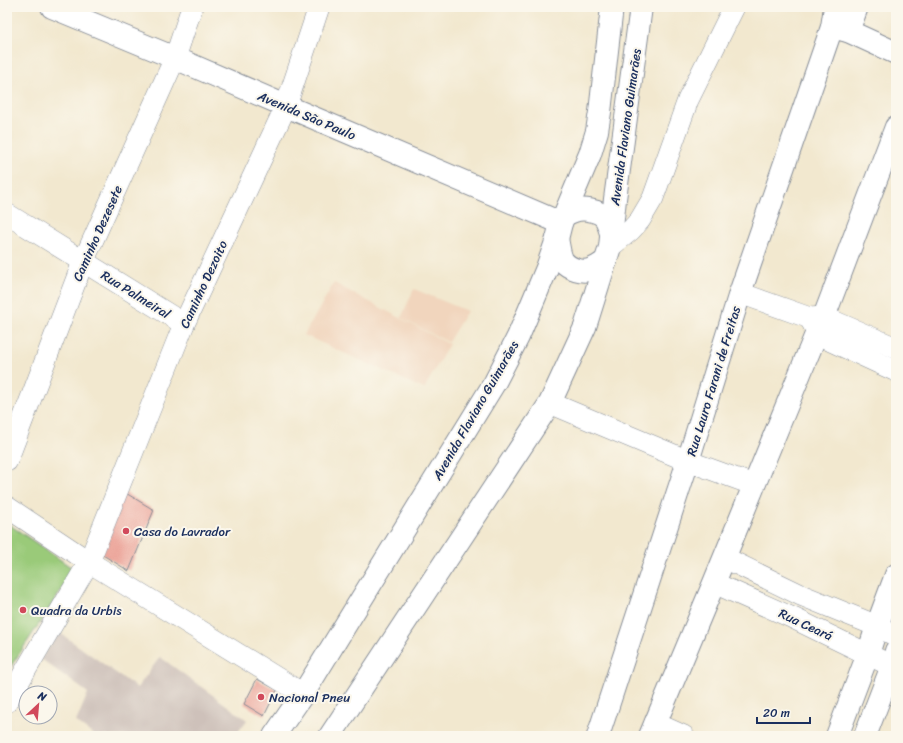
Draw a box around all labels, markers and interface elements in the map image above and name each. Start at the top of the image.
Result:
street label: Avenida Flaviano Guimarães [603,47,648,208]
street label: Avenida São Paulo [253,84,360,147]
street label: Caminho Dezesete [66,181,129,285]
street label: Caminho Dezoito [173,236,234,332]
street label: Rua Palmeiral [96,264,175,325]
street label: Rua Lauro Farani de Freitas [680,302,748,459]
street label: Avenida Flaviano Guimarães [425,335,525,485]
place label: Casa do Lavrador [134,520,231,543]
marker: Casa do Lavrador [121,526,131,536]
place label: Quadra da Urbis [31,599,122,622]
street label: Rua Ceará [775,602,837,647]
marker: Quadra da Urbis [18,605,28,615]
north arrow [18,685,58,725]
text: N [34,686,50,707]
place label: Nacional Pneu [269,686,350,709]
marker: Nacional Pneu [256,692,266,702]
scale bar [757,699,810,725]
text: 20 m [763,702,790,724]

